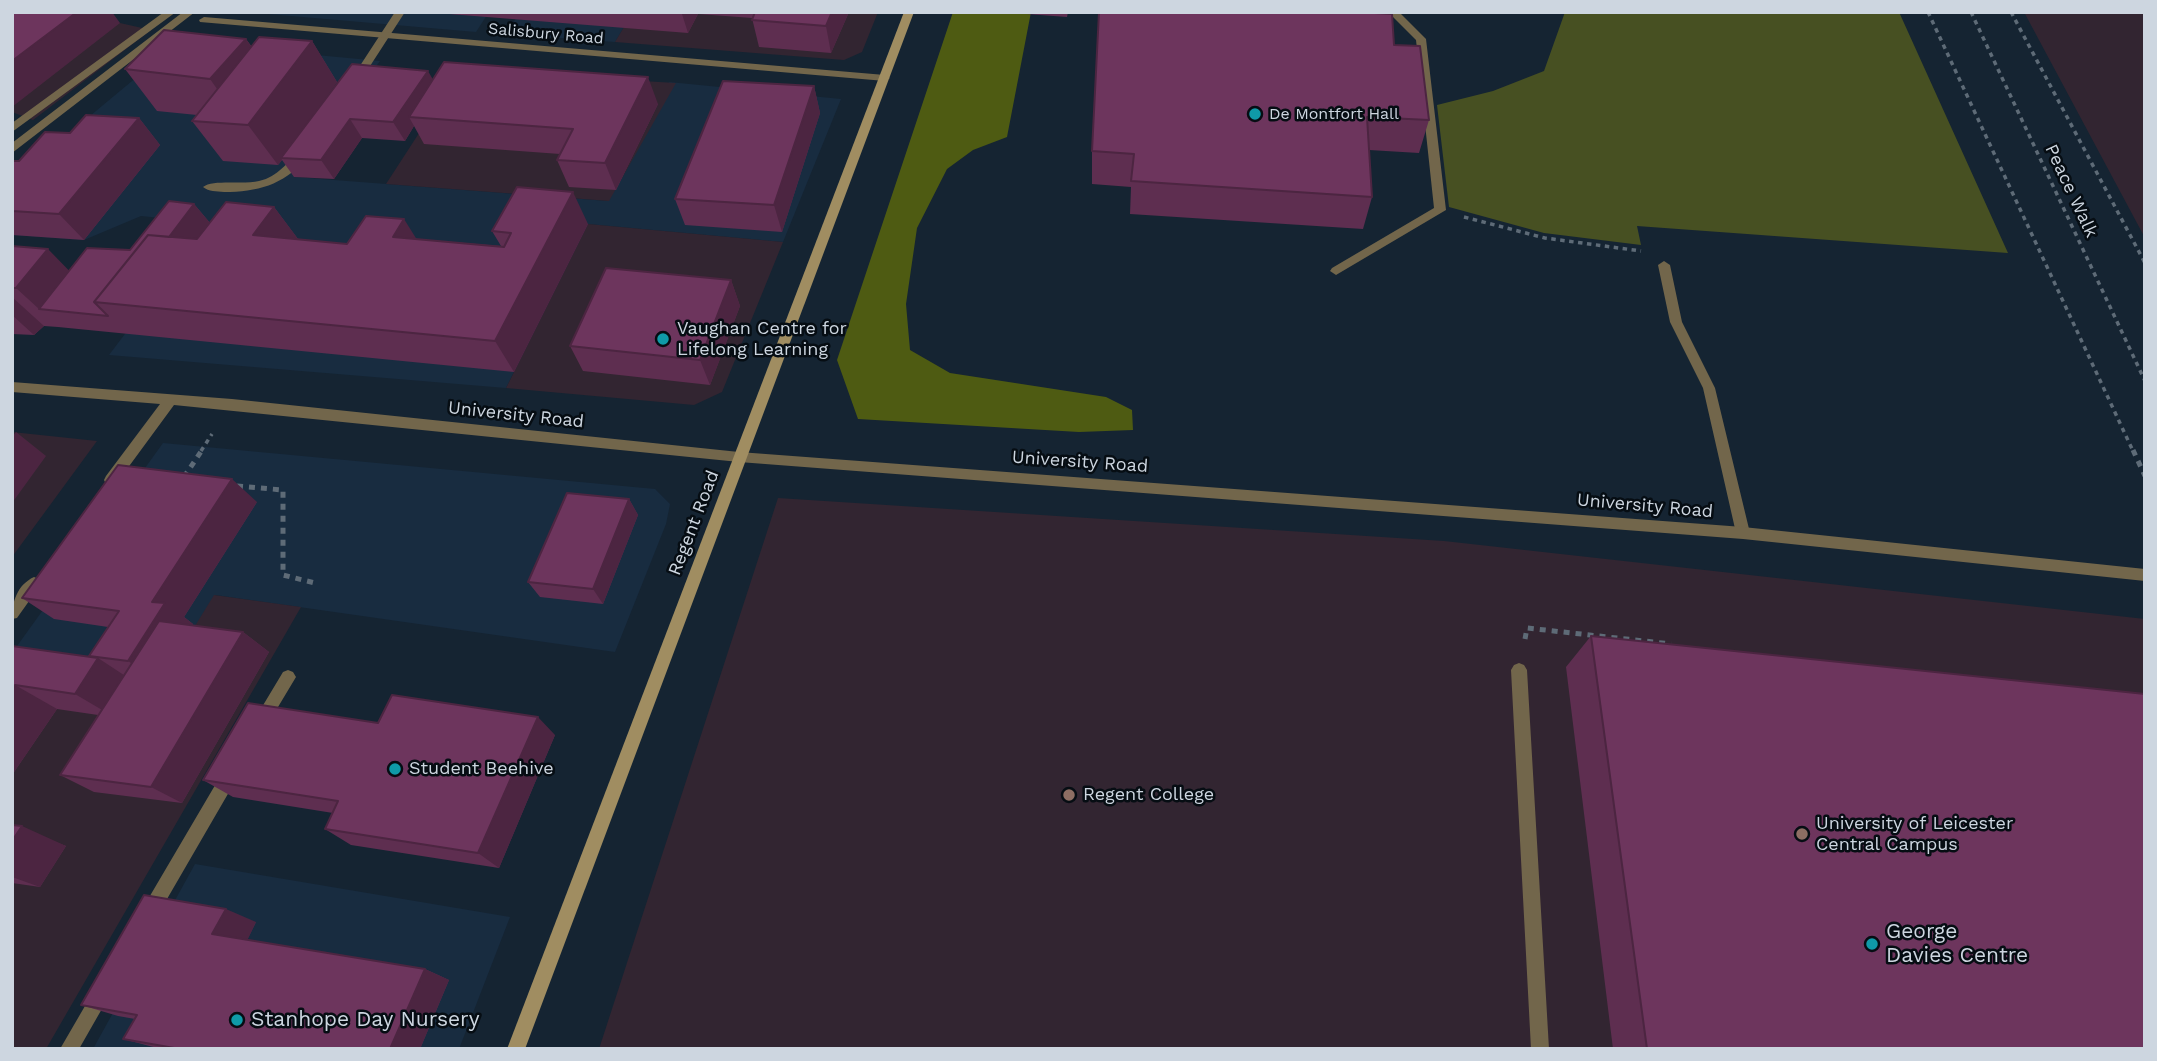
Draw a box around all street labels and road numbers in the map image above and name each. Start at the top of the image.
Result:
street label: Salisbury Road [487,19,605,49]
street label: Peace Walk [2040,141,2102,241]
street label: University Road [447,397,585,433]
street label: University Road [1011,446,1149,478]
street label: Regent Road [664,467,724,579]
street label: University Road [1576,489,1714,523]

